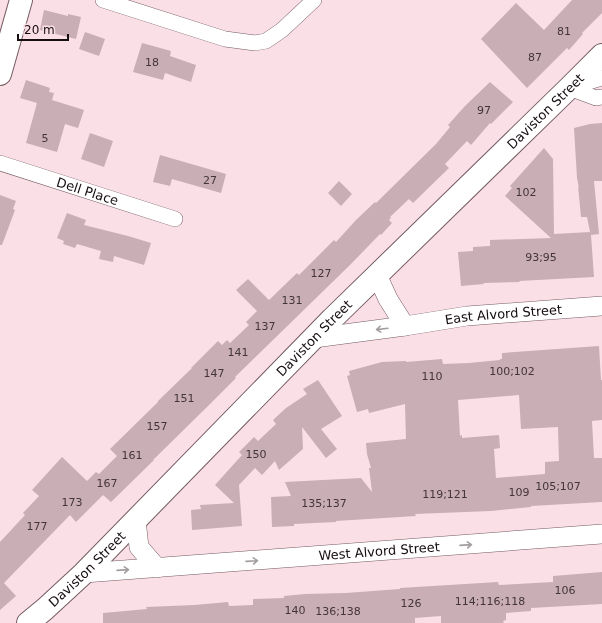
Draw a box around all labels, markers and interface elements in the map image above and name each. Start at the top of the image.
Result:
scale bar [18,16,68,42]
text: 20 m [24,23,55,37]
house number: 81 [557,25,571,38]
house number: 87 [528,51,542,64]
house number: 18 [145,56,159,69]
street label: Daviston Street [504,70,587,152]
house number: 97 [477,104,491,117]
house number: 5 [42,132,49,145]
street label: Dell Place [55,174,120,208]
house number: 27 [203,174,217,187]
house number: 102 [516,186,537,199]
house number: 93;95 [525,251,557,264]
house number: 127 [311,267,332,280]
house number: 131 [282,294,303,307]
street label: Daviston Street [273,297,355,379]
street label: East Alvord Street [444,301,562,327]
house number: 137 [255,320,276,333]
one-way arrow [376,325,389,333]
house number: 141 [228,346,249,359]
house number: 100;102 [489,365,535,378]
house number: 147 [204,367,225,380]
house number: 110 [422,370,443,383]
house number: 151 [174,392,195,405]
house number: 157 [147,420,168,433]
house number: 150 [246,448,267,461]
house number: 161 [122,449,143,462]
house number: 167 [97,477,118,490]
house number: 105;107 [535,480,581,493]
house number: 109 [509,486,530,499]
house number: 119;121 [422,488,468,501]
house number: 173 [62,496,83,509]
house number: 135;137 [301,497,347,510]
house number: 177 [27,520,48,533]
street label: Daviston Street [45,528,128,609]
street label: West Alvord Street [318,539,440,563]
one-way arrow [459,541,472,548]
one-way arrow [245,557,258,564]
one-way arrow [116,567,129,574]
house number: 106 [555,584,576,597]
house number: 114;116;118 [455,595,525,608]
house number: 126 [401,597,422,610]
house number: 140 [285,604,306,617]
house number: 136;138 [315,605,361,618]

